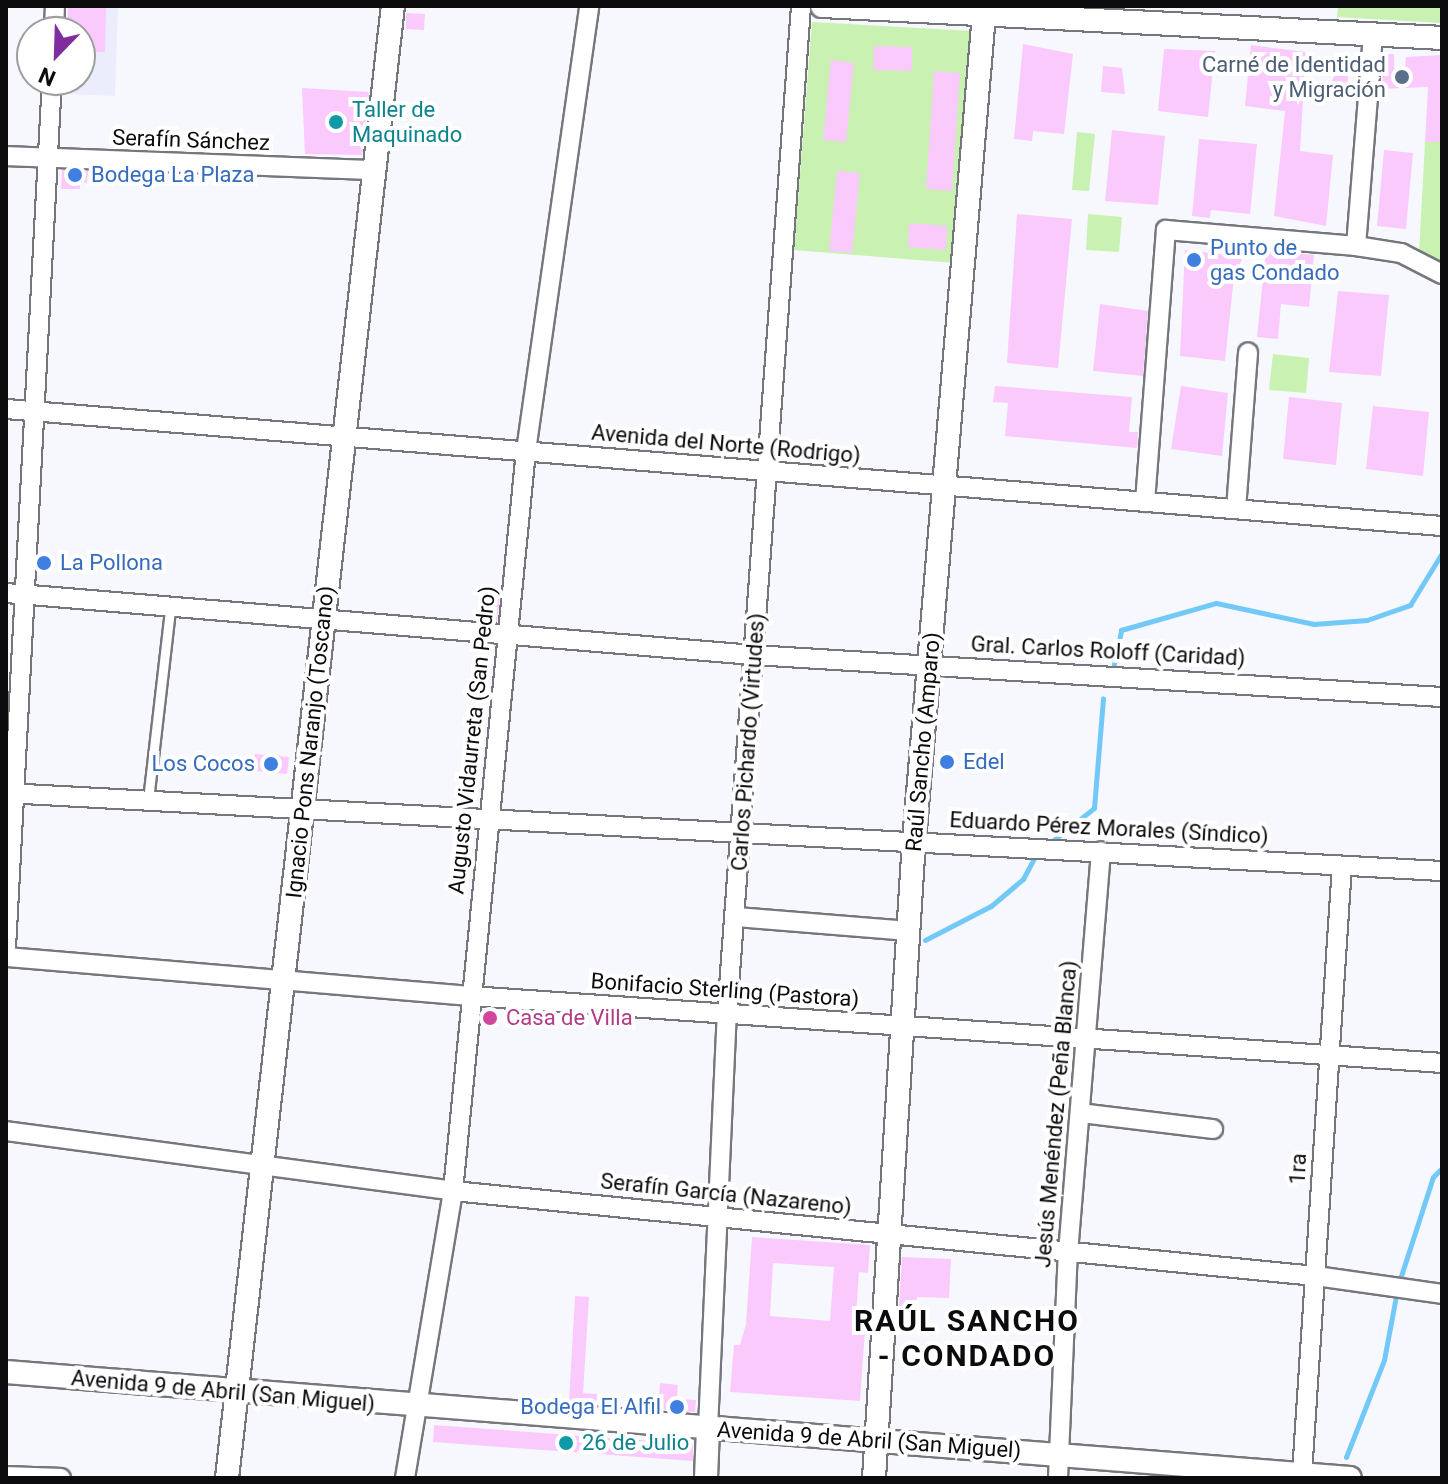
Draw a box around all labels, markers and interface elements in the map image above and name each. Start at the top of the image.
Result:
north arrow [16,16,96,96]
place label: Carné de Identidad y Migración [1202,51,1386,102]
text: N [35,62,59,91]
marker: Carné de Identidad y Migración [1393,68,1411,86]
place label: Taller de Maquinado [352,96,462,148]
marker: Taller de Maquinado [327,113,345,131]
street label: Serafín Sánchez [112,124,270,156]
place label: Bodega La Plaza [91,162,254,188]
marker: Bodega La Plaza [66,166,84,184]
place label: Punto de gas Condado [1210,234,1339,286]
marker: Punto de gas Condado [1185,251,1203,269]
street label: Avenida del Norte (Rodrigo) [590,419,862,469]
place label: La Pollona [60,550,163,576]
marker: La Pollona [35,554,53,572]
street label: Ignacio Pons Naranjo (Toscano) [280,584,340,900]
street label: Augusto Vidaurreta (San Pedro) [443,585,501,895]
street label: Carlos Pichardo (Virtudes) [726,612,770,872]
street label: Raúl Sancho (Amparo) [900,631,946,853]
street label: Gral. Carlos Roloff (Caridad) [970,631,1246,671]
place label: Edel [963,749,1005,775]
place label: Los Cocos [152,751,255,777]
marker: Edel [938,753,956,771]
marker: Los Cocos [262,755,280,773]
street label: Eduardo Pérez Morales (Síndico) [949,806,1269,850]
street label: Jesús Menéndez (Peña Blanca) [1029,959,1083,1269]
street label: Bonifacio Sterling (Pastora) [590,967,860,1013]
place label: Casa de Villa [506,1005,633,1031]
marker: Casa de Villa [481,1009,499,1027]
street label: 1ra [1284,1153,1312,1185]
street label: Serafín García (Nazareno) [599,1168,853,1220]
district label: RAÚL SANCHO - CONDADO [854,1303,1080,1374]
street label: Avenida 9 de Abril (San Miguel) [70,1365,376,1417]
place label: Bodega El Alfil [520,1394,661,1420]
marker: Bodega El Alfil [668,1398,686,1416]
street label: Avenida 9 de Abril (San Miguel) [716,1416,1022,1464]
place label: 26 de Julio [582,1430,689,1456]
marker: 26 de Julio [557,1434,575,1452]

